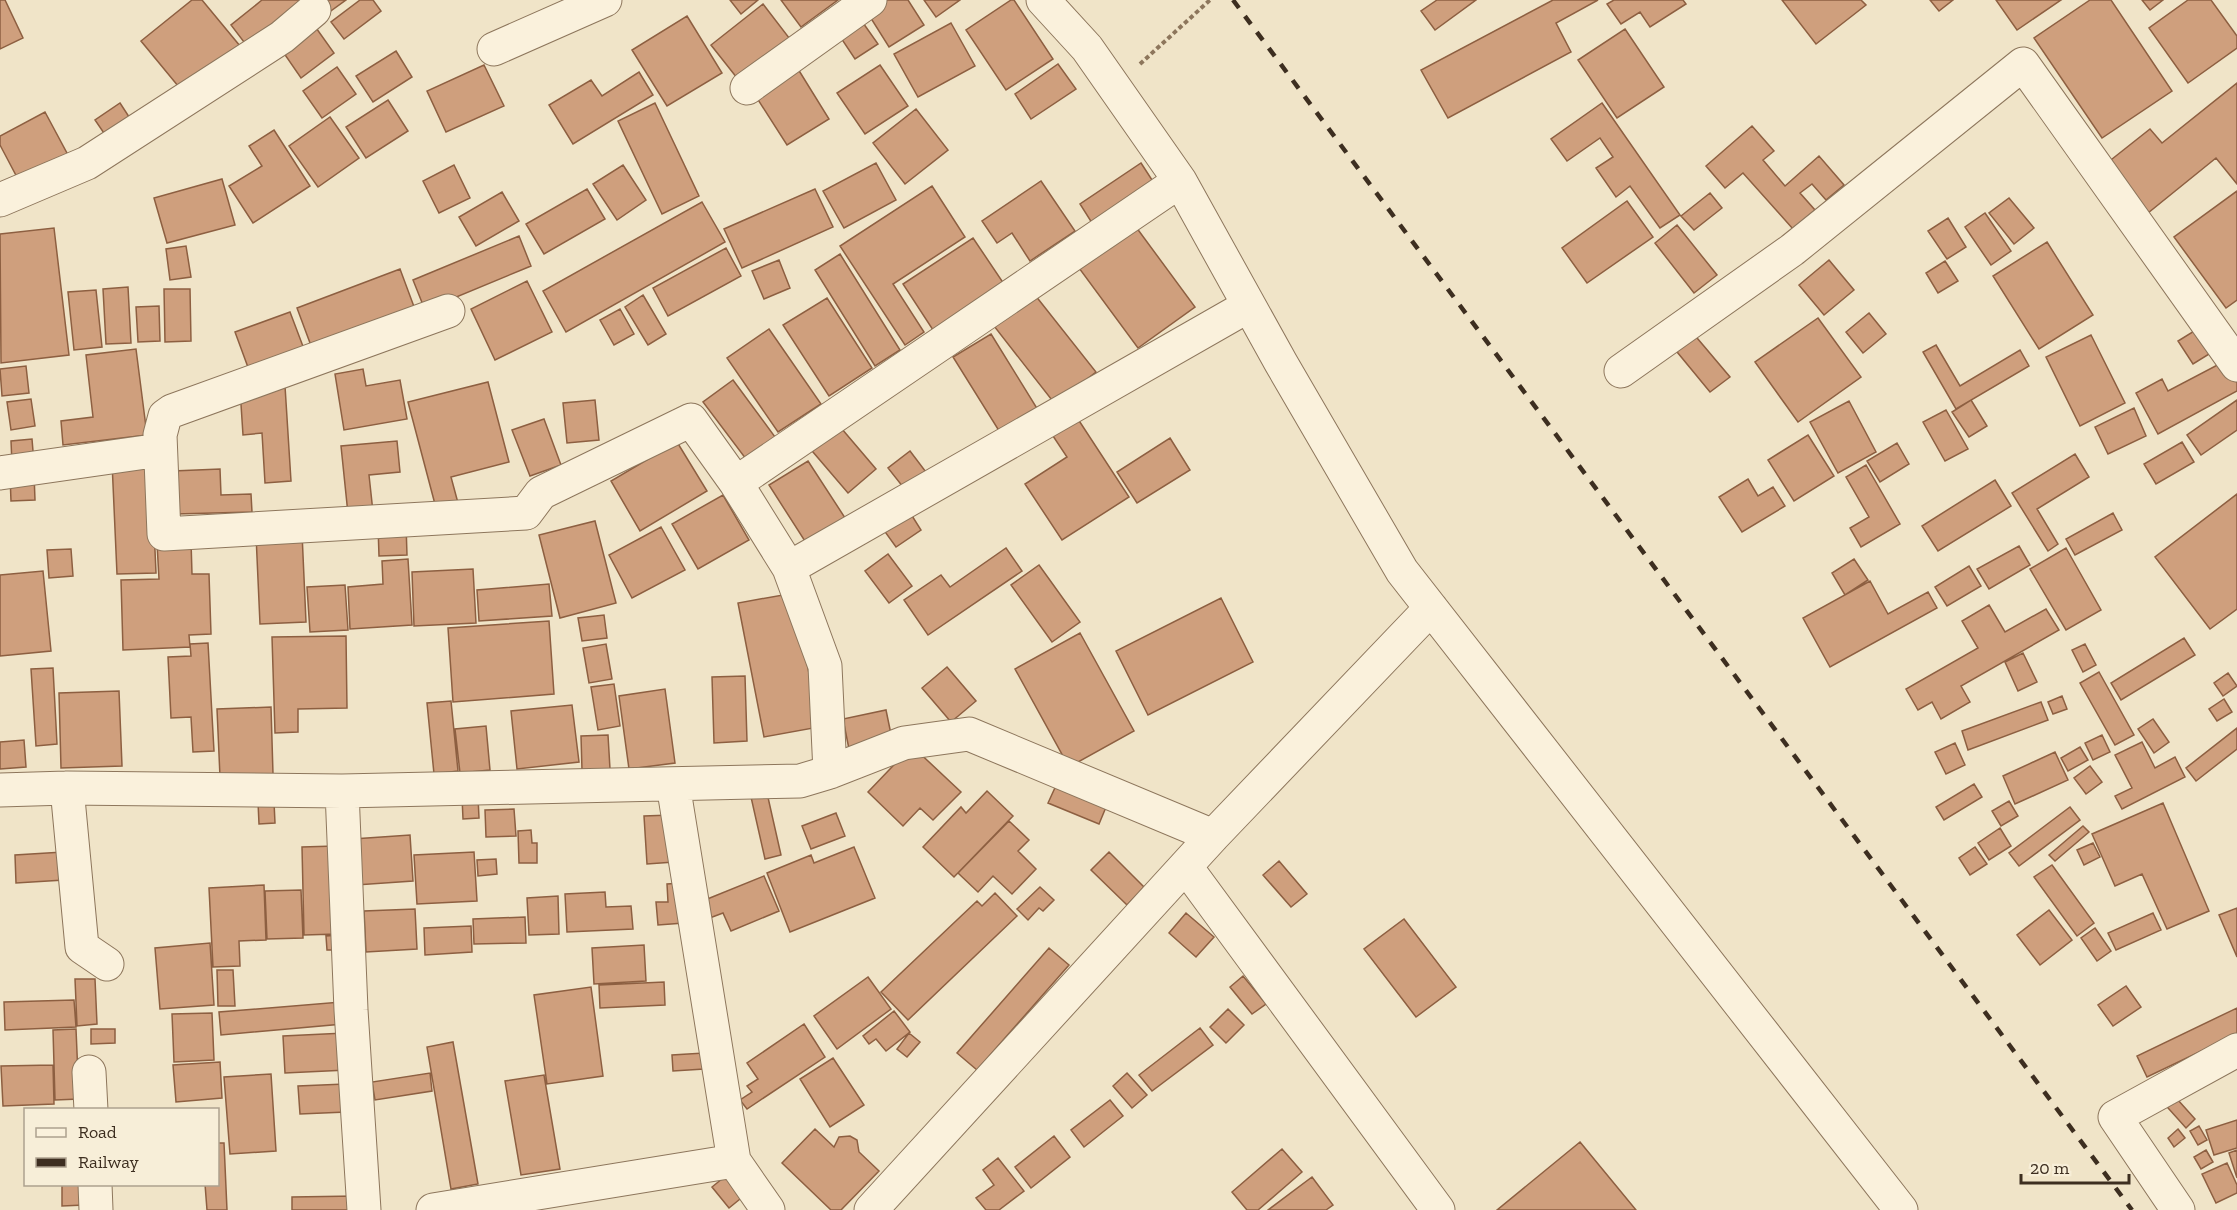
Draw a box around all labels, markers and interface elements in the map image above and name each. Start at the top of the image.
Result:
legend [24,1108,219,1186]
text: Road [78,1121,117,1143]
scale bar [2021,1147,2129,1185]
text: Railway [78,1151,140,1173]
text: 20 m [2030,1157,2070,1179]

